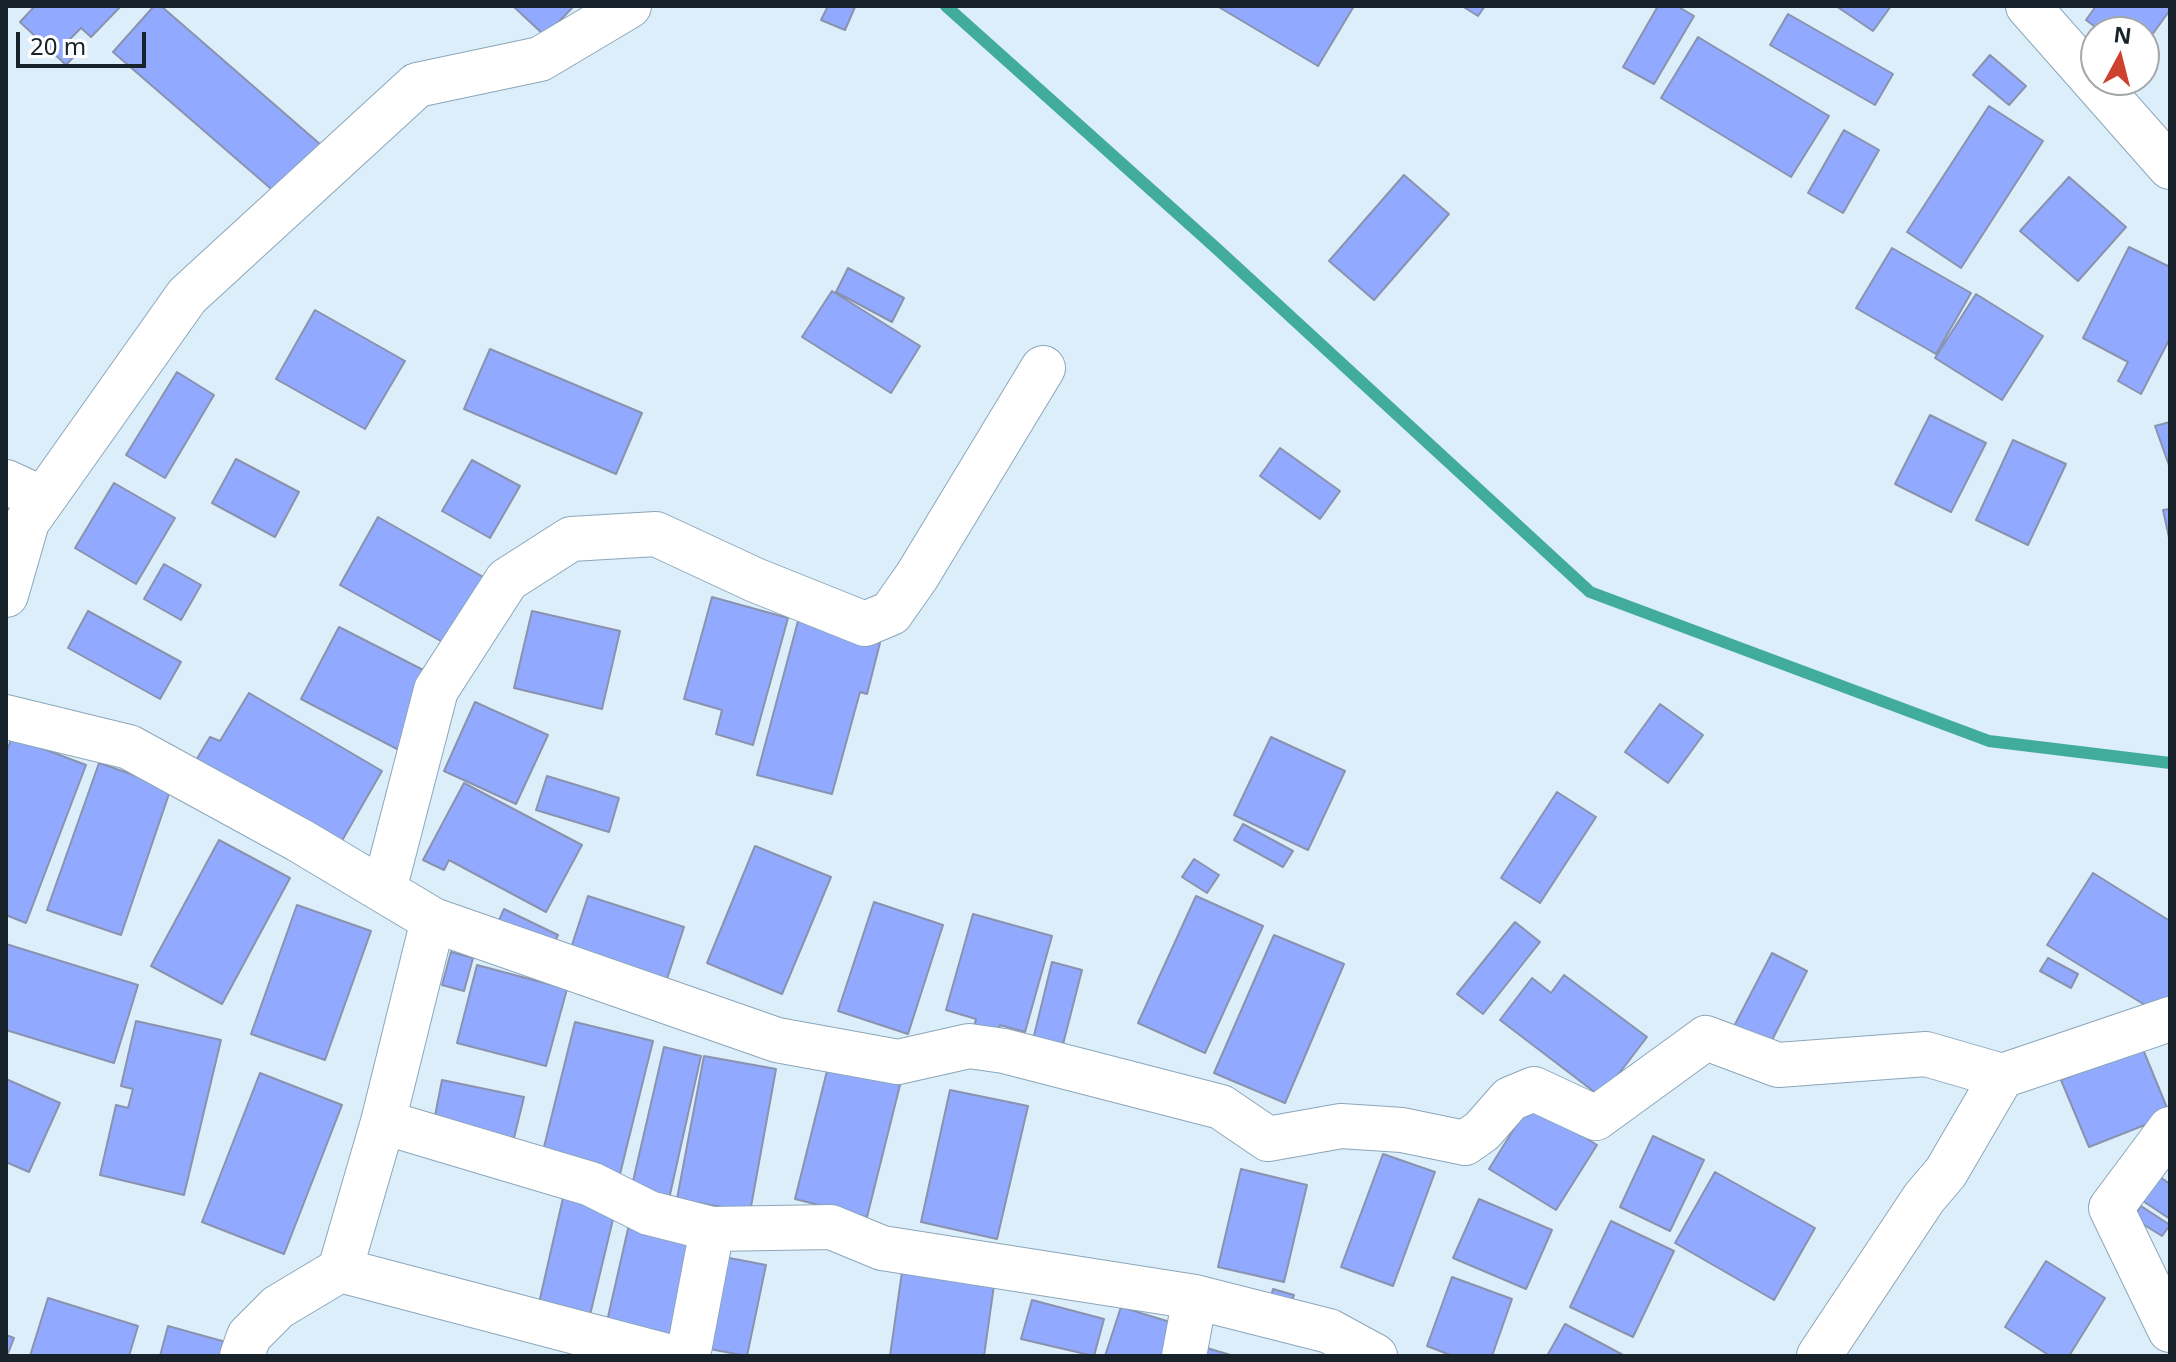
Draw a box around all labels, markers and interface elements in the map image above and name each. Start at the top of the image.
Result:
scale bar [20,16,150,66]
north arrow [2080,16,2160,96]
text: N [2112,18,2133,50]
text: 20 m [30,29,86,62]

